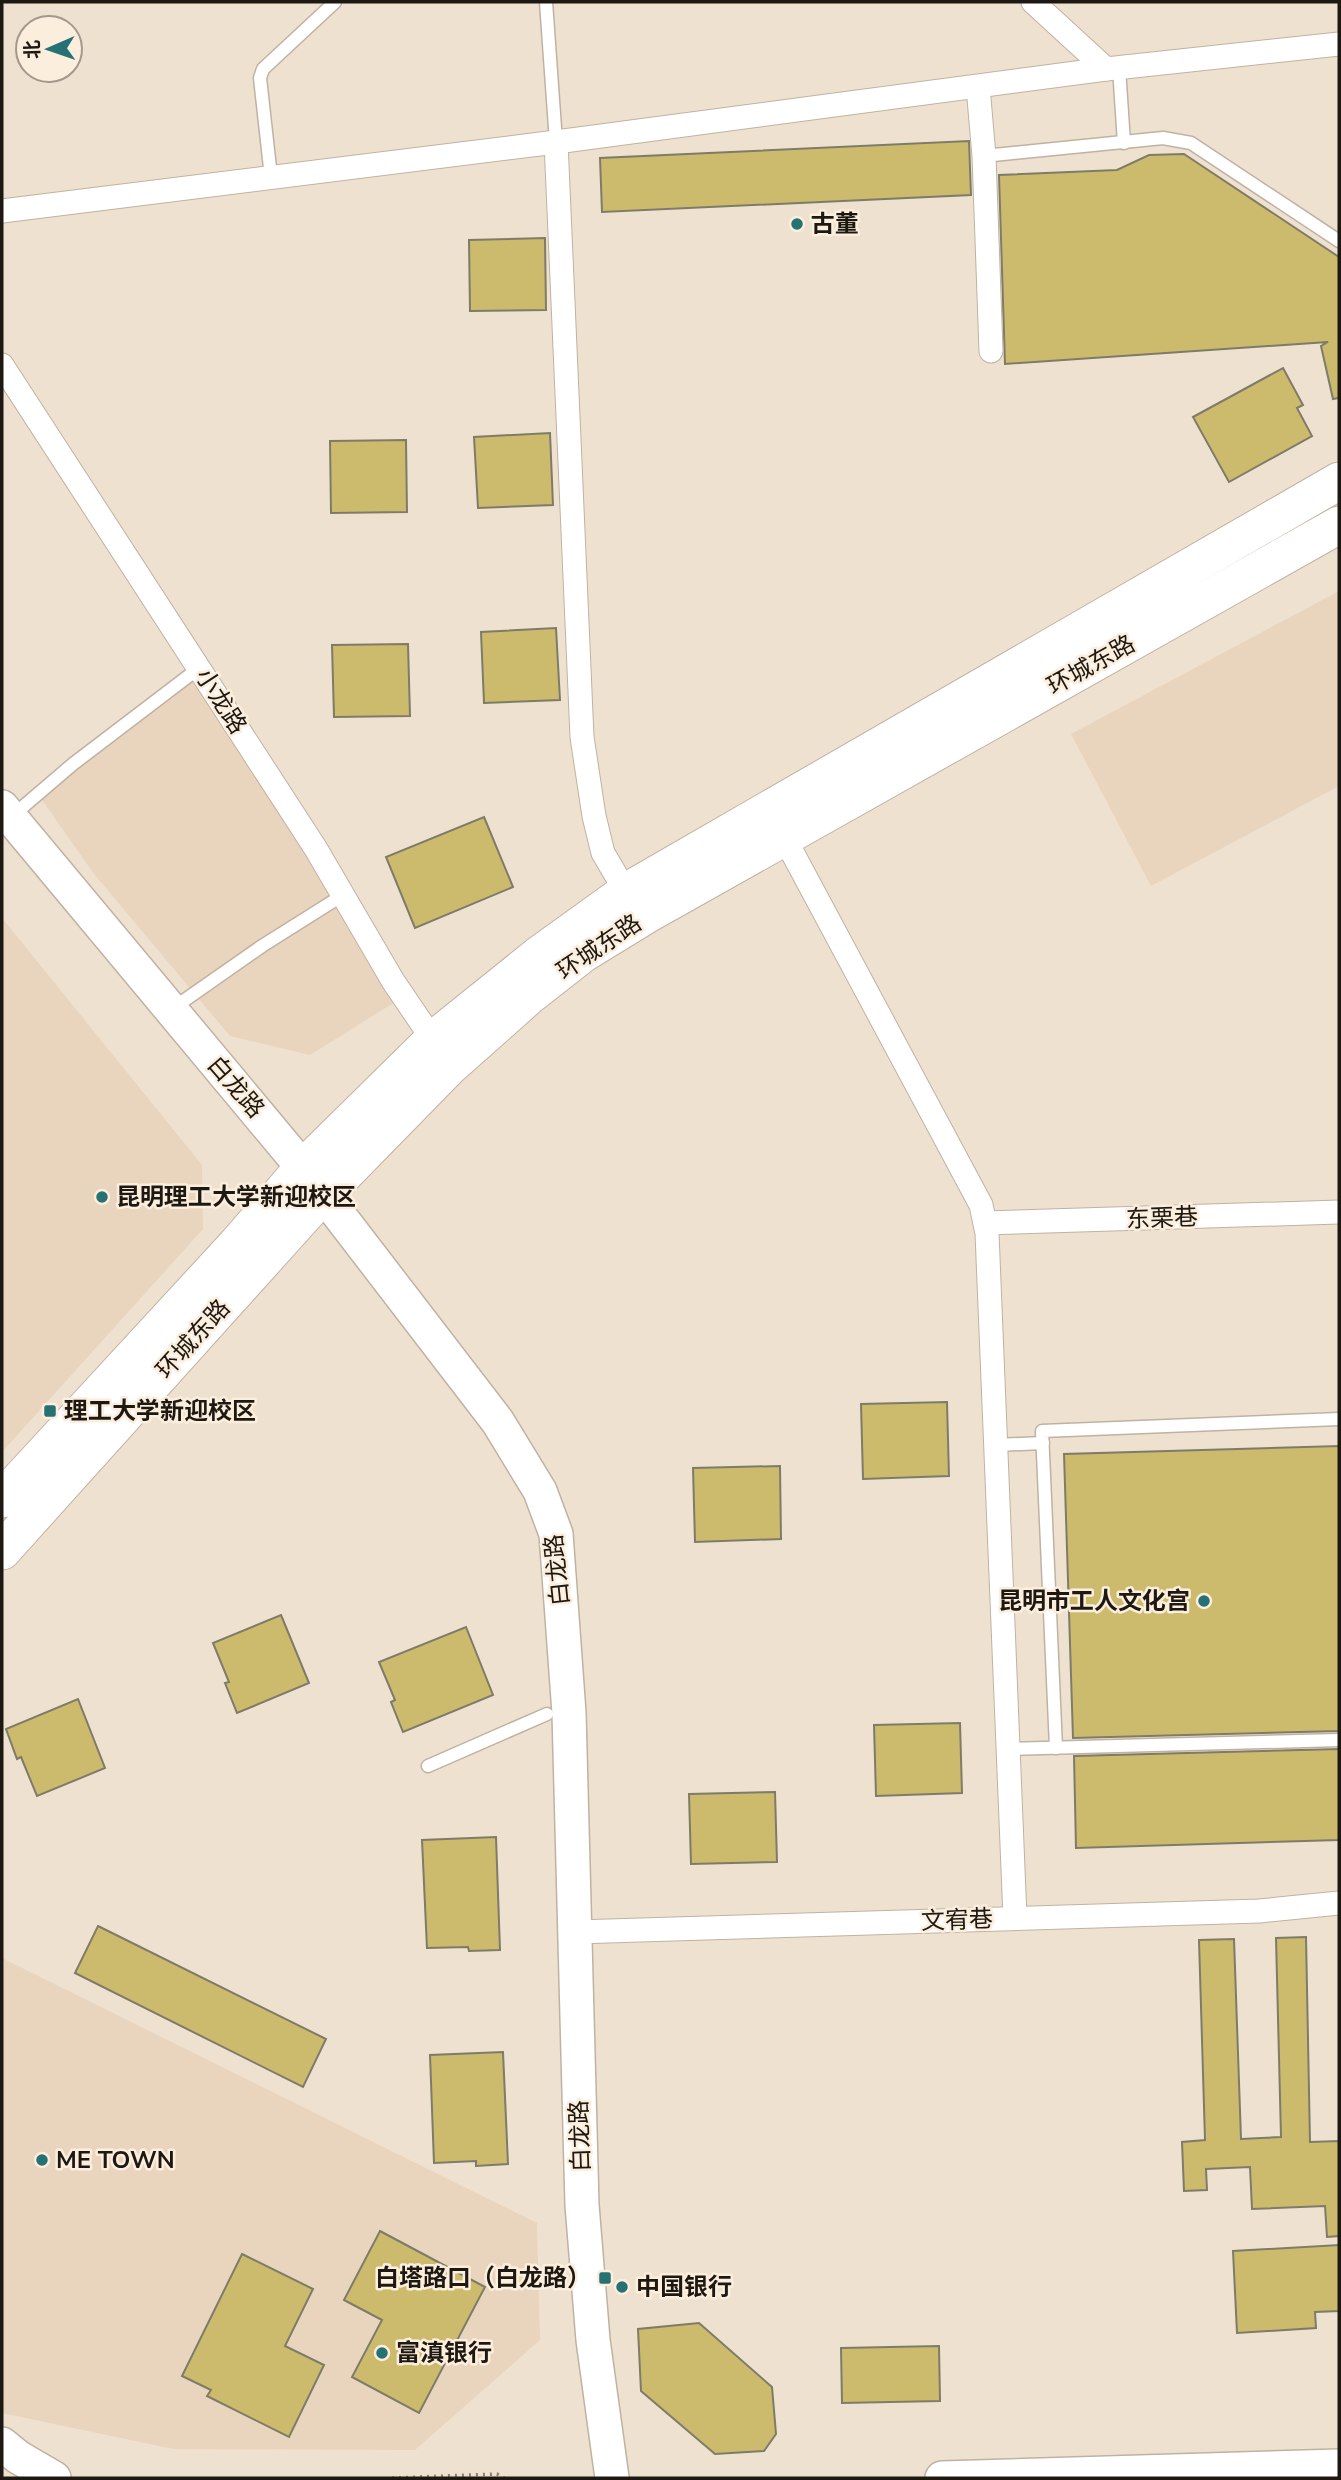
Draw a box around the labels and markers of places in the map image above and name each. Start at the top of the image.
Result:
place label: 古董 [811,208,859,240]
marker: 古董 [789,216,805,232]
place label: 昆明理工大学新迎校区 [116,1181,356,1213]
marker: 昆明理工大学新迎校区 [94,1189,110,1205]
place label: 理工大学新迎校区 [64,1395,256,1427]
marker: 理工大学新迎校区 [42,1403,58,1419]
place label: 昆明市工人文化宫 [998,1585,1190,1617]
marker: 昆明市工人文化宫 [1196,1593,1212,1609]
place label: ME TOWN [56,2144,175,2176]
marker: ME TOWN [34,2152,50,2168]
place label: 白塔路口（白龙路） [375,2262,591,2294]
marker: 白塔路口（白龙路） [597,2270,613,2286]
place label: 中国银行 [636,2271,732,2303]
marker: 中国银行 [614,2279,630,2295]
place label: 富滇银行 [396,2337,492,2369]
marker: 富滇银行 [374,2345,390,2361]

